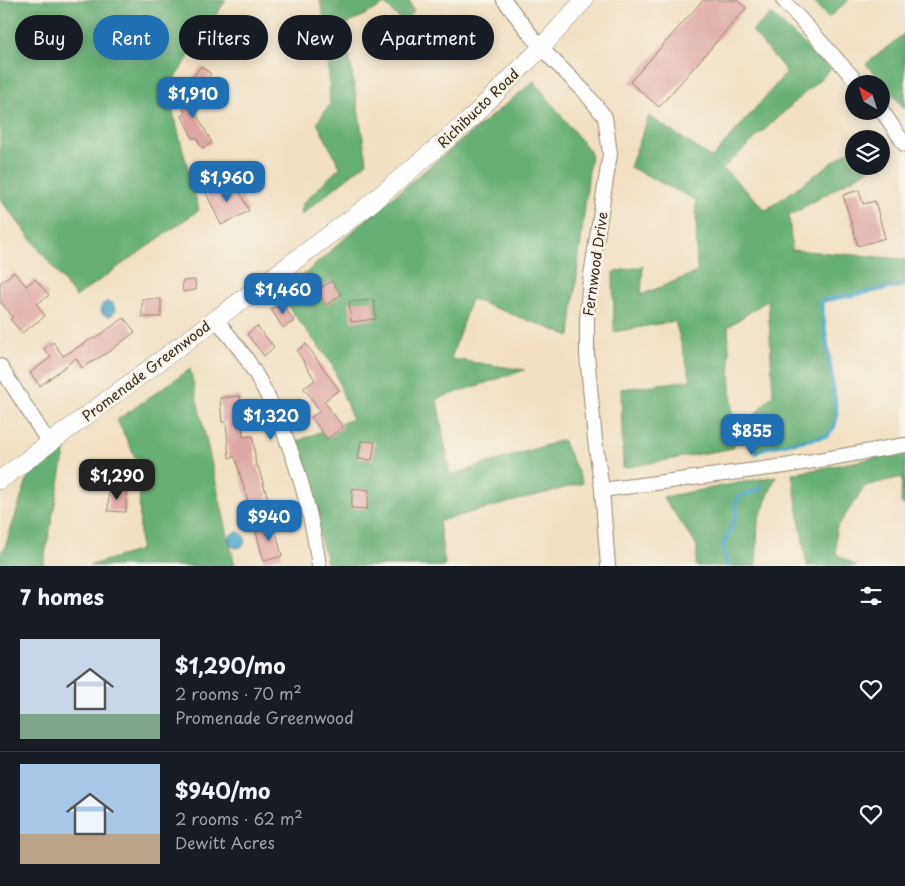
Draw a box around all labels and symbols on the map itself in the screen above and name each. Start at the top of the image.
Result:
street label: Richibucto Road [432,64,524,152]
north arrow [845,75,890,120]
pin: $1,910 [152,76,234,119]
pin: $1,960 [186,160,268,203]
street label: Fernwood Drive [577,210,613,318]
pin: $1,460 [242,272,324,315]
street label: Promenade Greenwood [77,316,215,426]
pin: $1,320 [230,398,312,441]
pin: $855 [722,414,782,456]
pin: $1,290 [76,458,158,501]
pin: $940 [239,500,299,542]

